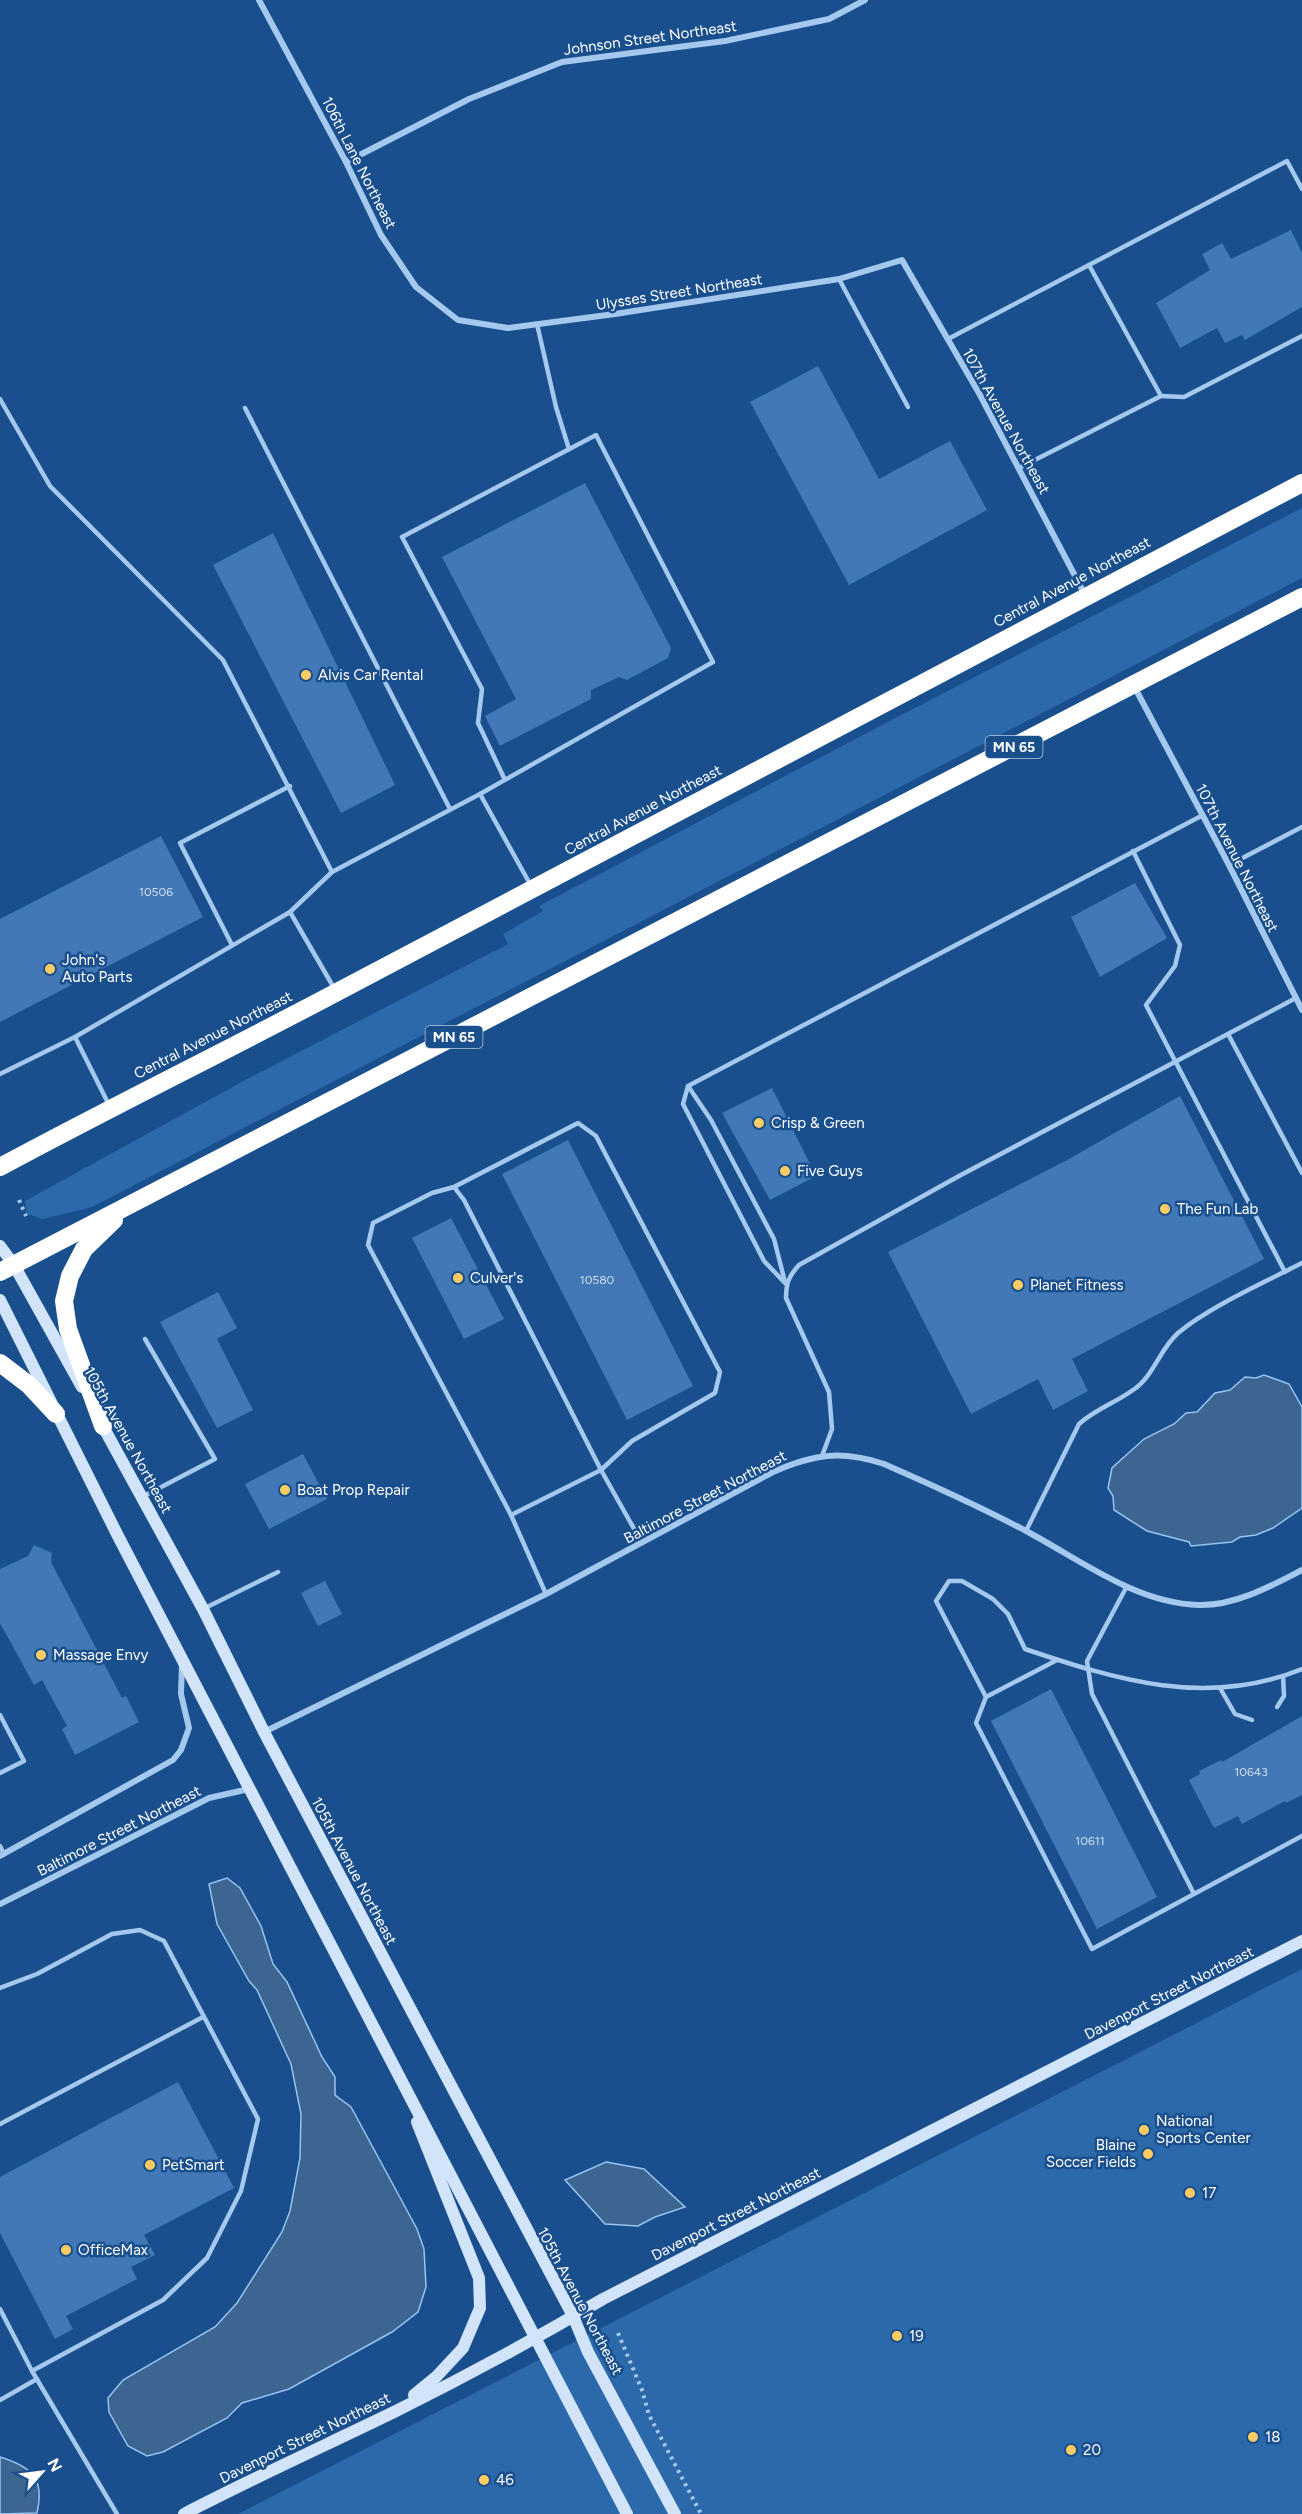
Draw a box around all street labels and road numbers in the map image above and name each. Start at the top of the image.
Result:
street label: Johnson Street Northeast [562,17,738,59]
street label: 106th Lane Northeast [318,94,400,232]
street label: Ulysses Street Northeast [594,270,764,314]
street label: 107th Avenue Northeast [958,345,1054,497]
street label: Central Avenue Northeast [990,533,1154,631]
road number: MN 65 [986,736,1042,758]
street label: Central Avenue Northeast [561,761,725,859]
street label: 107th Avenue Northeast [1192,781,1282,935]
street label: Central Avenue Northeast [131,987,295,1083]
road number: MN 65 [426,1026,482,1048]
street label: 105th Avenue Northeast [80,1364,176,1517]
street label: Baltimore Street Northeast [621,1446,790,1548]
street label: Baltimore Street Northeast [34,1782,204,1880]
street label: 105th Avenue Northeast [307,1794,401,1948]
street label: Davenport Street Northeast [1081,1942,1257,2044]
street label: Davenport Street Northeast [648,2163,824,2265]
street label: 105th Avenue Northeast [533,2224,627,2378]
street label: Davenport Street Northeast [217,2389,394,2487]

